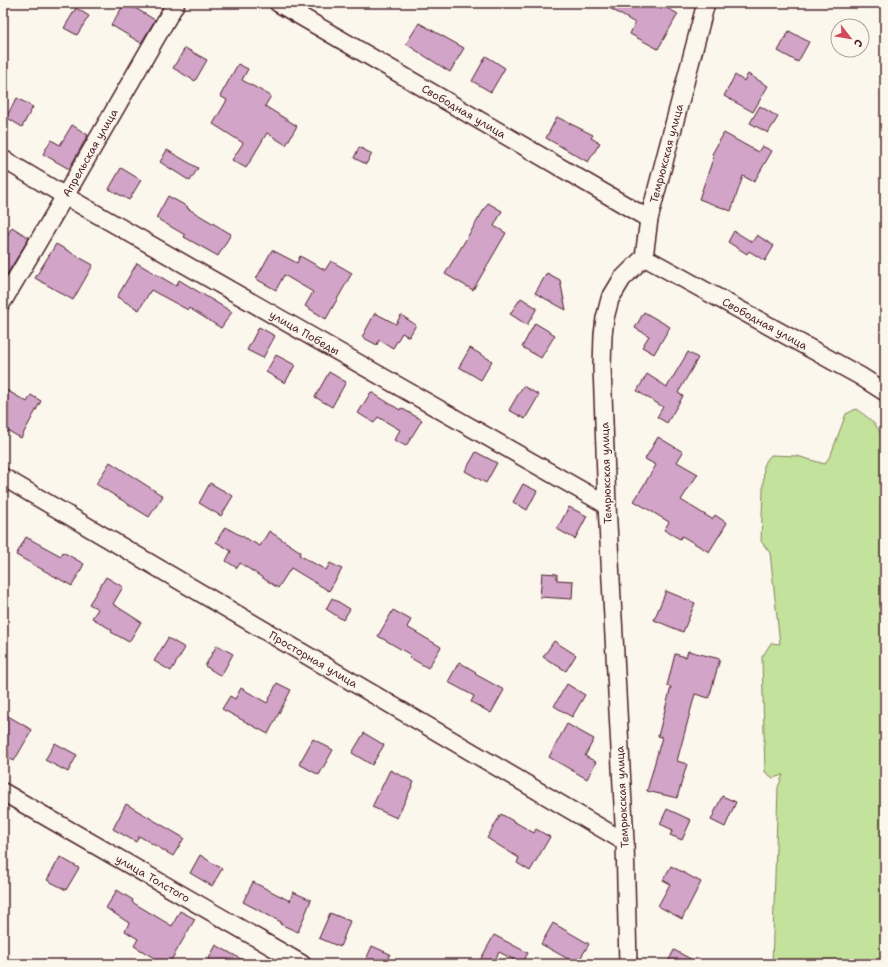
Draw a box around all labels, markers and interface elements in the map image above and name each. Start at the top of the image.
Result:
north arrow [830,18,870,58]
text: С [850,36,866,50]
street label: Свободная улица [419,81,509,142]
street label: Темрюкская улица [647,102,687,205]
street label: Апрельская улица [59,106,122,200]
street label: Свободная улица [719,294,810,354]
street label: улица Победы [267,307,342,359]
street label: Темрюкская улица [597,422,616,524]
street label: Просторная улица [266,628,360,691]
street label: Темрюкская улица [612,745,633,848]
street label: улица Толстого [113,851,193,906]

